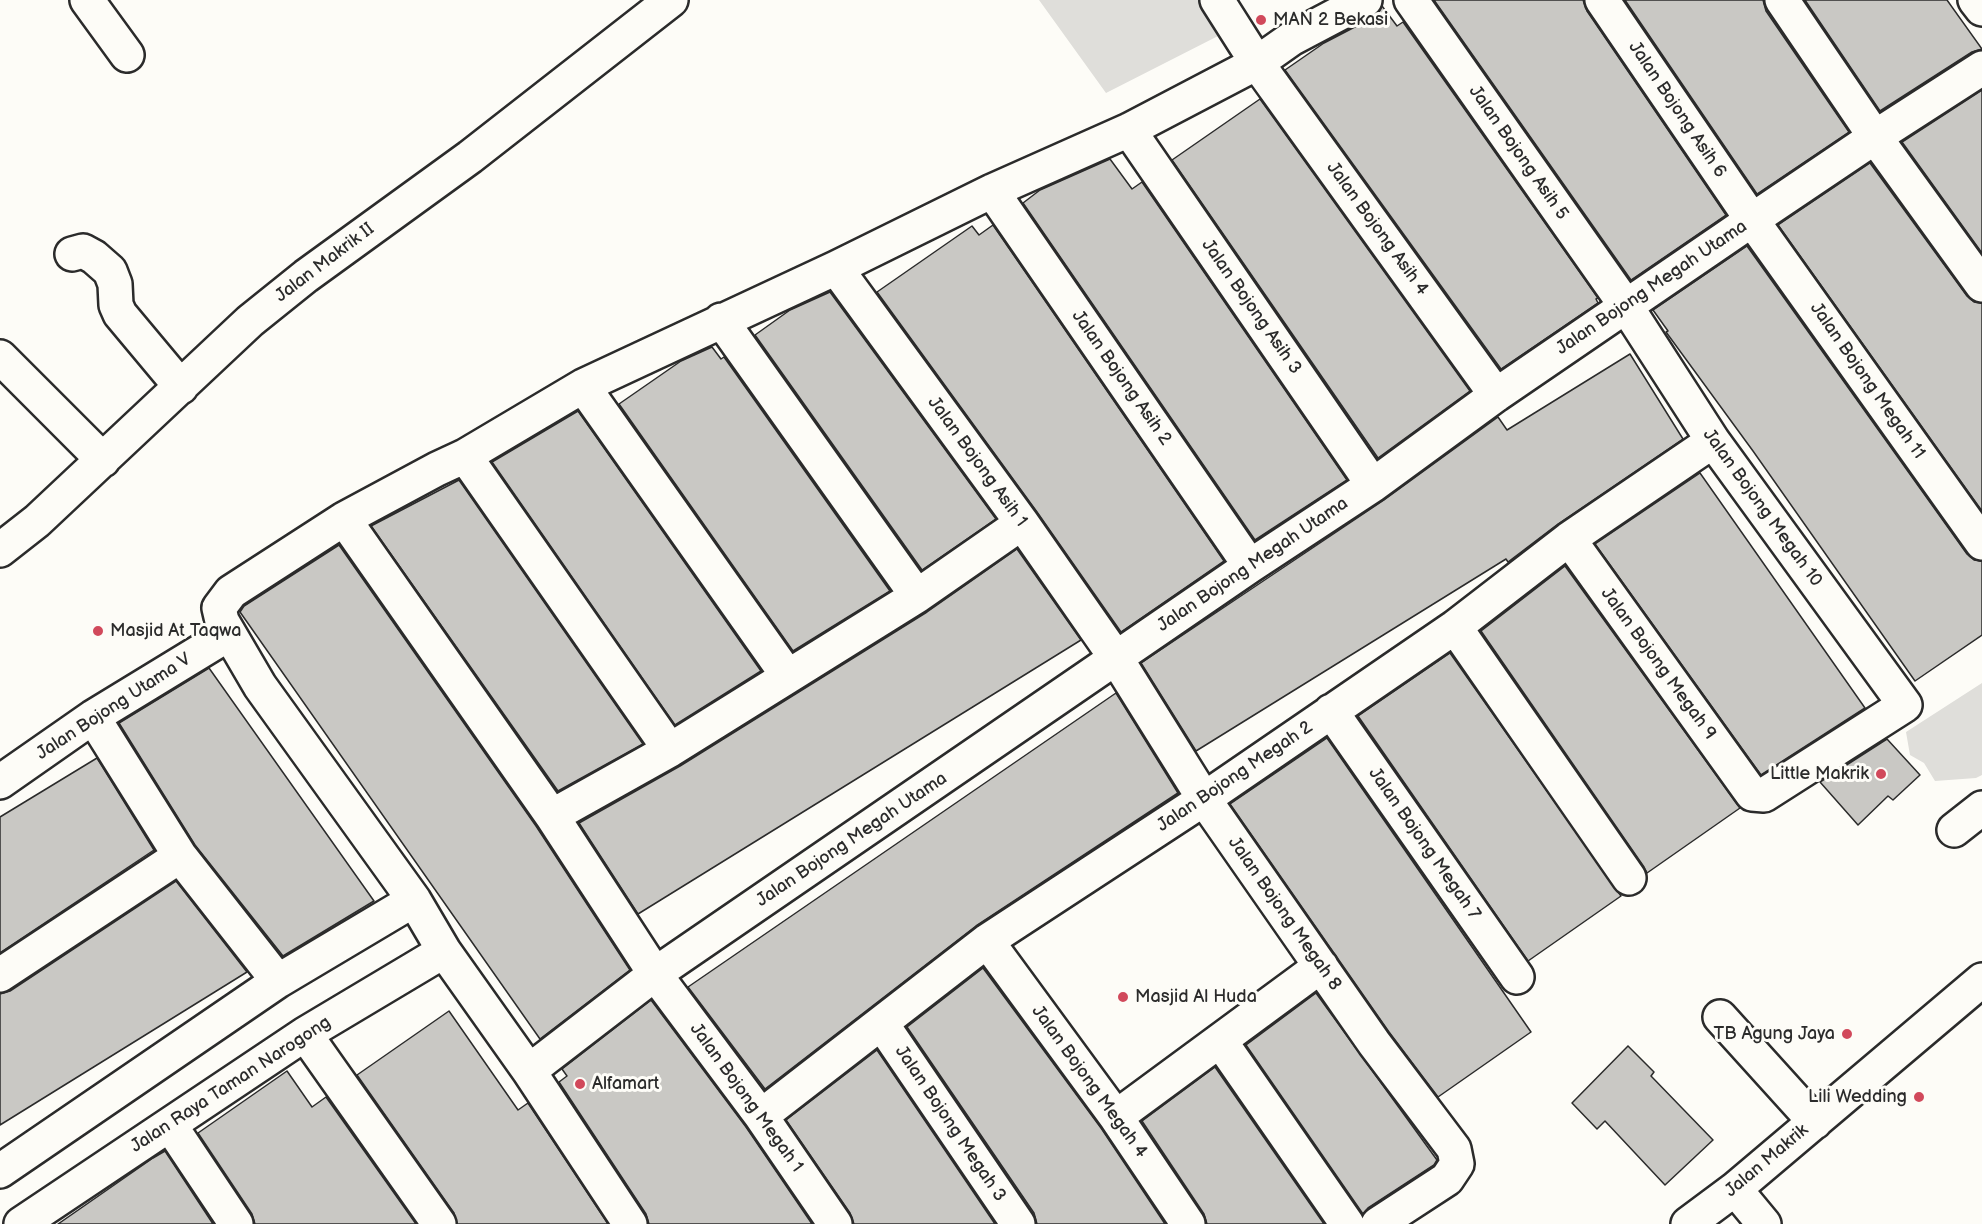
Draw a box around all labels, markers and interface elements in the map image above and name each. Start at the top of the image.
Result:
place label: MAN 2 Bekasi [1273,9,1388,31]
marker: MAN 2 Bekasi [1254,13,1268,27]
street label: Jalan Bojong Asih 6 [1623,38,1731,182]
street label: Jalan Bojong Asih 5 [1464,82,1572,224]
street label: Jalan Bojong Asih 4 [1321,158,1433,300]
street label: Jalan Bojong Megah Utama [1553,216,1751,360]
street label: Jalan Makrik II [271,219,379,307]
street label: Jalan Bojong Asih 3 [1196,235,1306,379]
street label: Jalan Bojong Megah 11 [1805,299,1929,463]
street label: Jalan Bojong Asih 2 [1066,307,1176,449]
street label: Jalan Bojong Asih 1 [923,393,1031,531]
street label: Jalan Bojong Megah 10 [1698,425,1826,591]
street label: Jalan Bojong Megah Utama [1154,493,1352,637]
street label: Jalan Bojong Megah 9 [1596,584,1720,744]
place label: Masjid At Taqwa [110,620,241,642]
marker: Masjid At Taqwa [91,624,105,638]
street label: Jalan Bojong Utama V [33,649,195,765]
street label: Jalan Bojong Megah 2 [1153,717,1317,837]
place label: Little Makrik [1770,763,1869,785]
street label: Jalan Bojong Megah 7 [1363,764,1485,924]
marker: Little Makrik [1874,767,1888,781]
street label: Jalan Bojong Megah Utama [753,768,951,912]
street label: Jalan Bojong Megah 8 [1223,833,1345,995]
place label: Masjid Al Huda [1135,986,1257,1008]
marker: Masjid Al Huda [1116,990,1130,1004]
street label: Jalan Bojong Megah 4 [1026,1002,1152,1162]
street label: Jalan Raya Taman Narogong [127,1012,335,1158]
street label: Jalan Bojong Megah 1 [685,1019,807,1177]
place label: TB Agung Jaya [1713,1023,1835,1045]
marker: TB Agung Jaya [1840,1027,1854,1041]
street label: Jalan Bojong Megah 3 [890,1042,1010,1206]
place label: Alfamart [592,1073,659,1095]
marker: Alfamart [573,1077,587,1091]
place label: Lili Wedding [1808,1086,1907,1108]
marker: Lili Wedding [1912,1090,1926,1104]
street label: Jalan Makrik [1721,1120,1813,1202]

